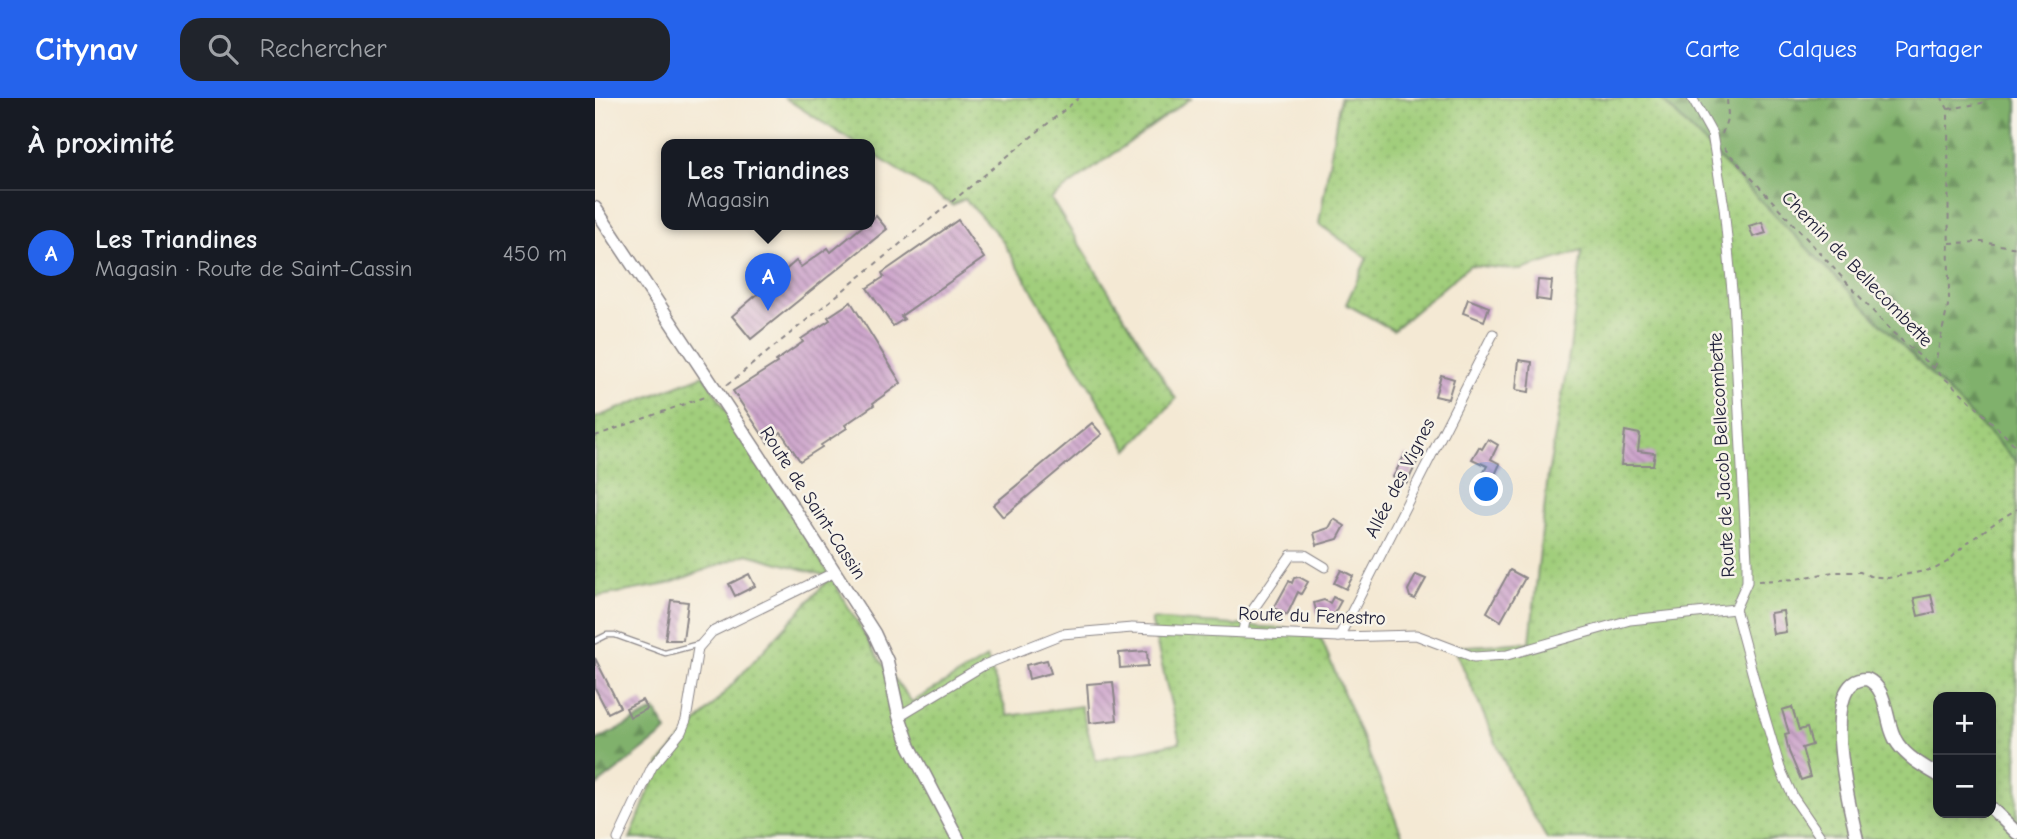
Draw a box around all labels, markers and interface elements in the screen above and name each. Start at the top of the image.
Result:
search box [180,18,670,81]
text: Citynav [35,30,138,68]
icon: search [204,30,242,68]
text: Rechercher [260,34,387,64]
text: Carte [1685,35,1740,63]
text: Calques [1778,35,1857,63]
text: Partager [1895,35,1982,63]
text: À proximité [28,126,174,161]
popup [661,139,875,230]
text: Les Triandines [687,156,849,186]
text: Magasin [687,186,770,213]
street label: Chemin de Bellecombette [1777,187,1937,351]
text: Les Triandines [95,225,257,255]
text: A [45,240,57,267]
text: 450 m [503,240,567,267]
pin: A [745,253,791,311]
text: Magasin · Route de Saint-Cassin [95,255,412,282]
street label: Route de Jacob Bellecombette [1705,332,1739,578]
street label: Allée des Vignes [1360,415,1440,541]
street label: Route de Saint-Cassin [755,422,871,584]
your location [1469,472,1503,506]
street label: Route du Fenestro [1238,602,1386,630]
map controls [1933,692,1996,818]
button: + [1933,692,1996,755]
button: − [1933,755,1996,818]

